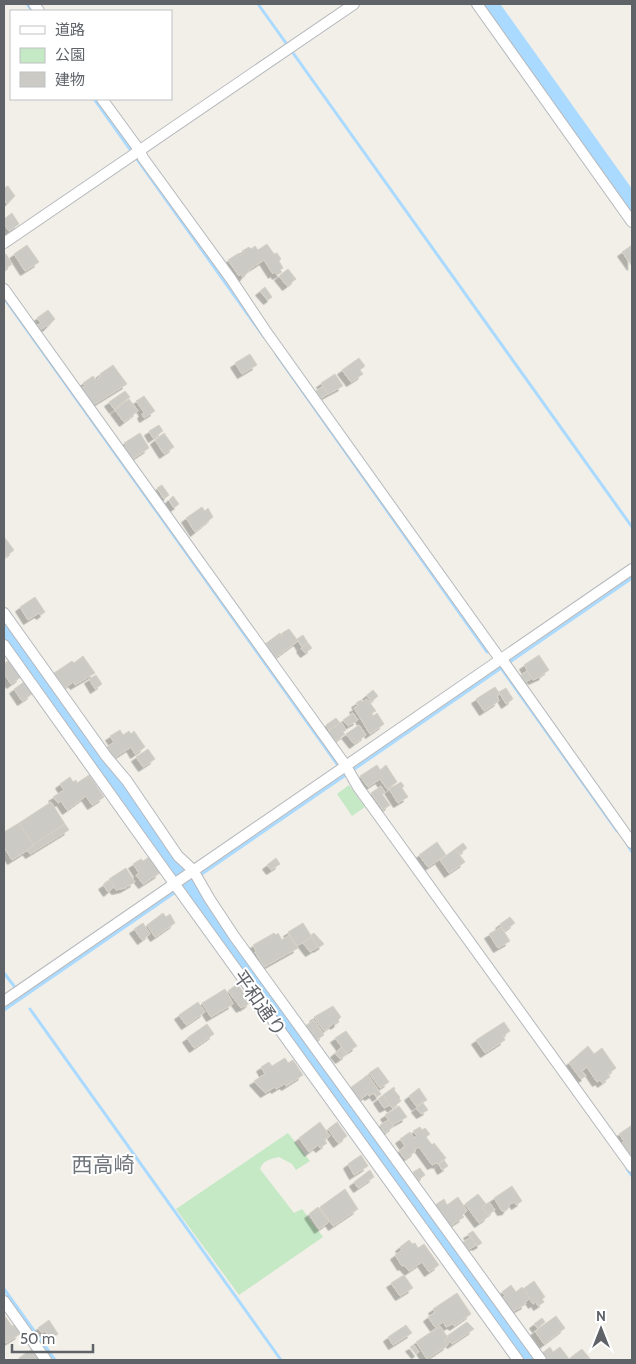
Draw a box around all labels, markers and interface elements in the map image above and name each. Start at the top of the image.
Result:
legend [10,10,172,100]
text: 道路 [55,21,85,39]
text: 公園 [55,46,85,64]
text: 建物 [55,71,85,89]
street label: 平和通り [228,966,291,1041]
district label: 西高崎 [72,1152,135,1177]
north arrow [576,1304,626,1354]
text: N [596,1307,606,1325]
scale bar [12,1322,94,1354]
text: 50 m [20,1330,55,1348]

